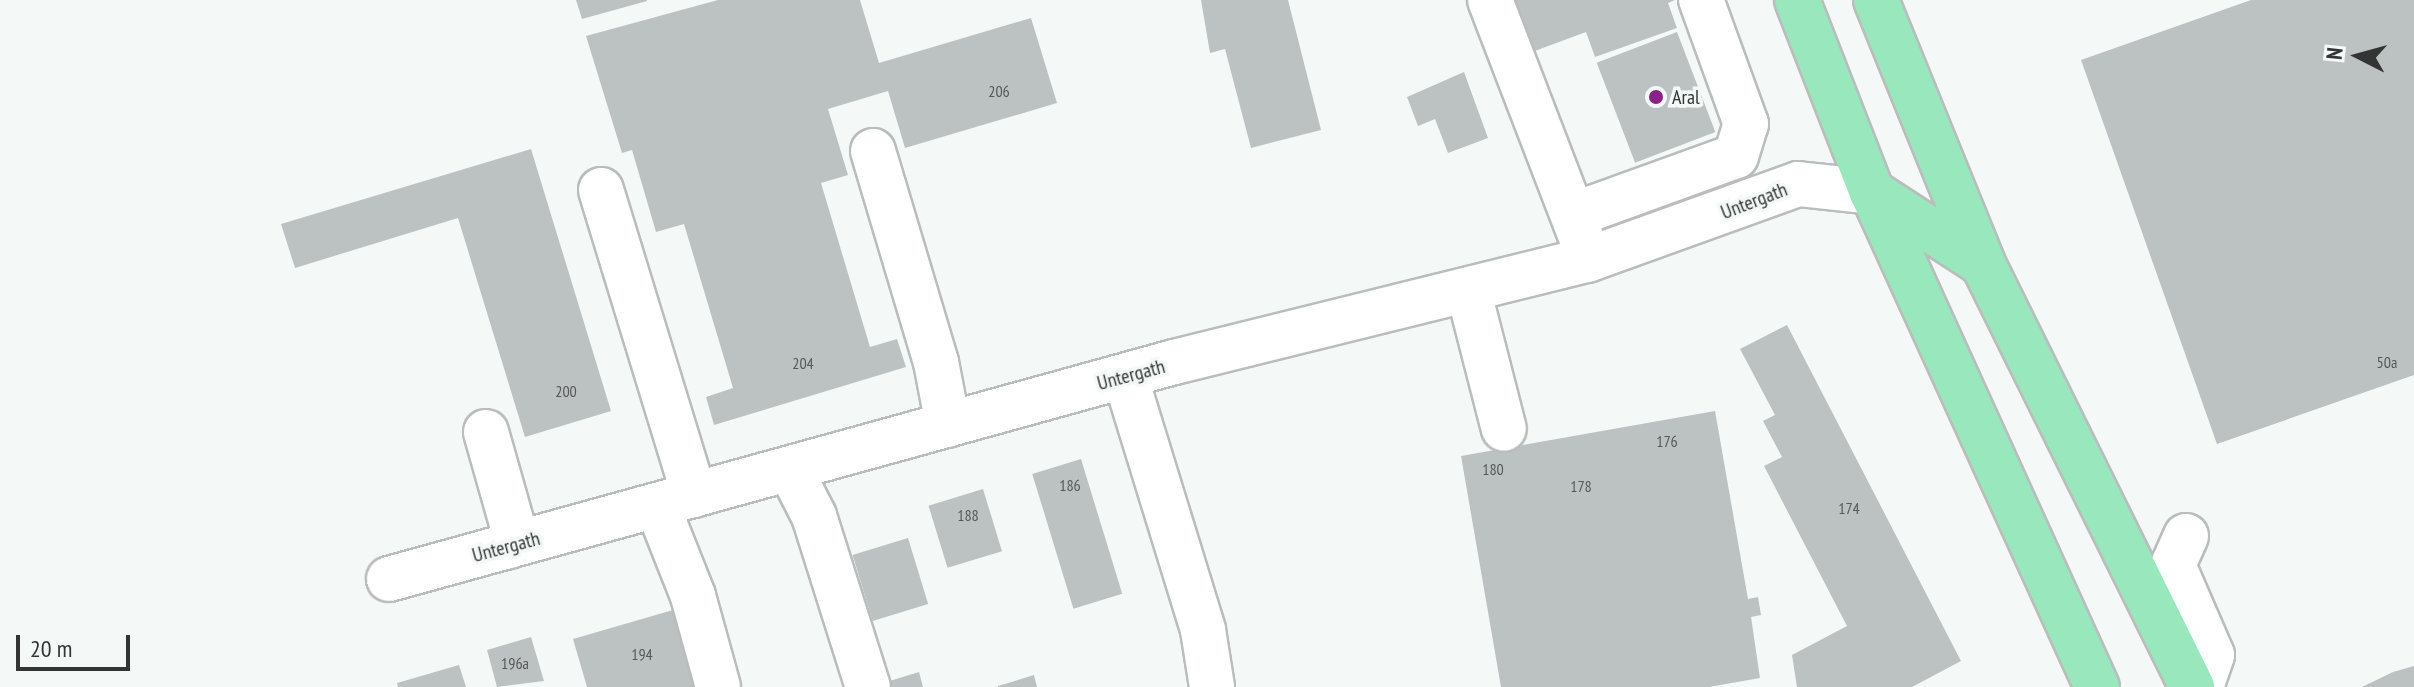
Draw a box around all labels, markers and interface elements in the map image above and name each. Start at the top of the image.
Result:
north arrow [2318,16,2398,96]
text: N [2320,46,2349,61]
house number: 206 [988,81,1010,101]
place label: Aral [1672,85,1700,109]
marker: Aral [1647,88,1665,106]
street label: Untergath [1717,177,1791,225]
house number: 50a [2377,352,2397,372]
house number: 204 [792,353,814,373]
street label: Untergath [1094,354,1168,396]
house number: 200 [555,381,577,401]
house number: 176 [1656,431,1678,451]
house number: 180 [1482,459,1504,479]
house number: 186 [1059,475,1081,495]
house number: 178 [1570,476,1592,496]
house number: 174 [1838,498,1860,518]
house number: 188 [957,505,979,525]
street label: Untergath [469,526,543,568]
scale bar [20,619,134,669]
text: 20 m [30,633,72,664]
house number: 194 [631,644,653,664]
house number: 196a [501,653,529,673]

